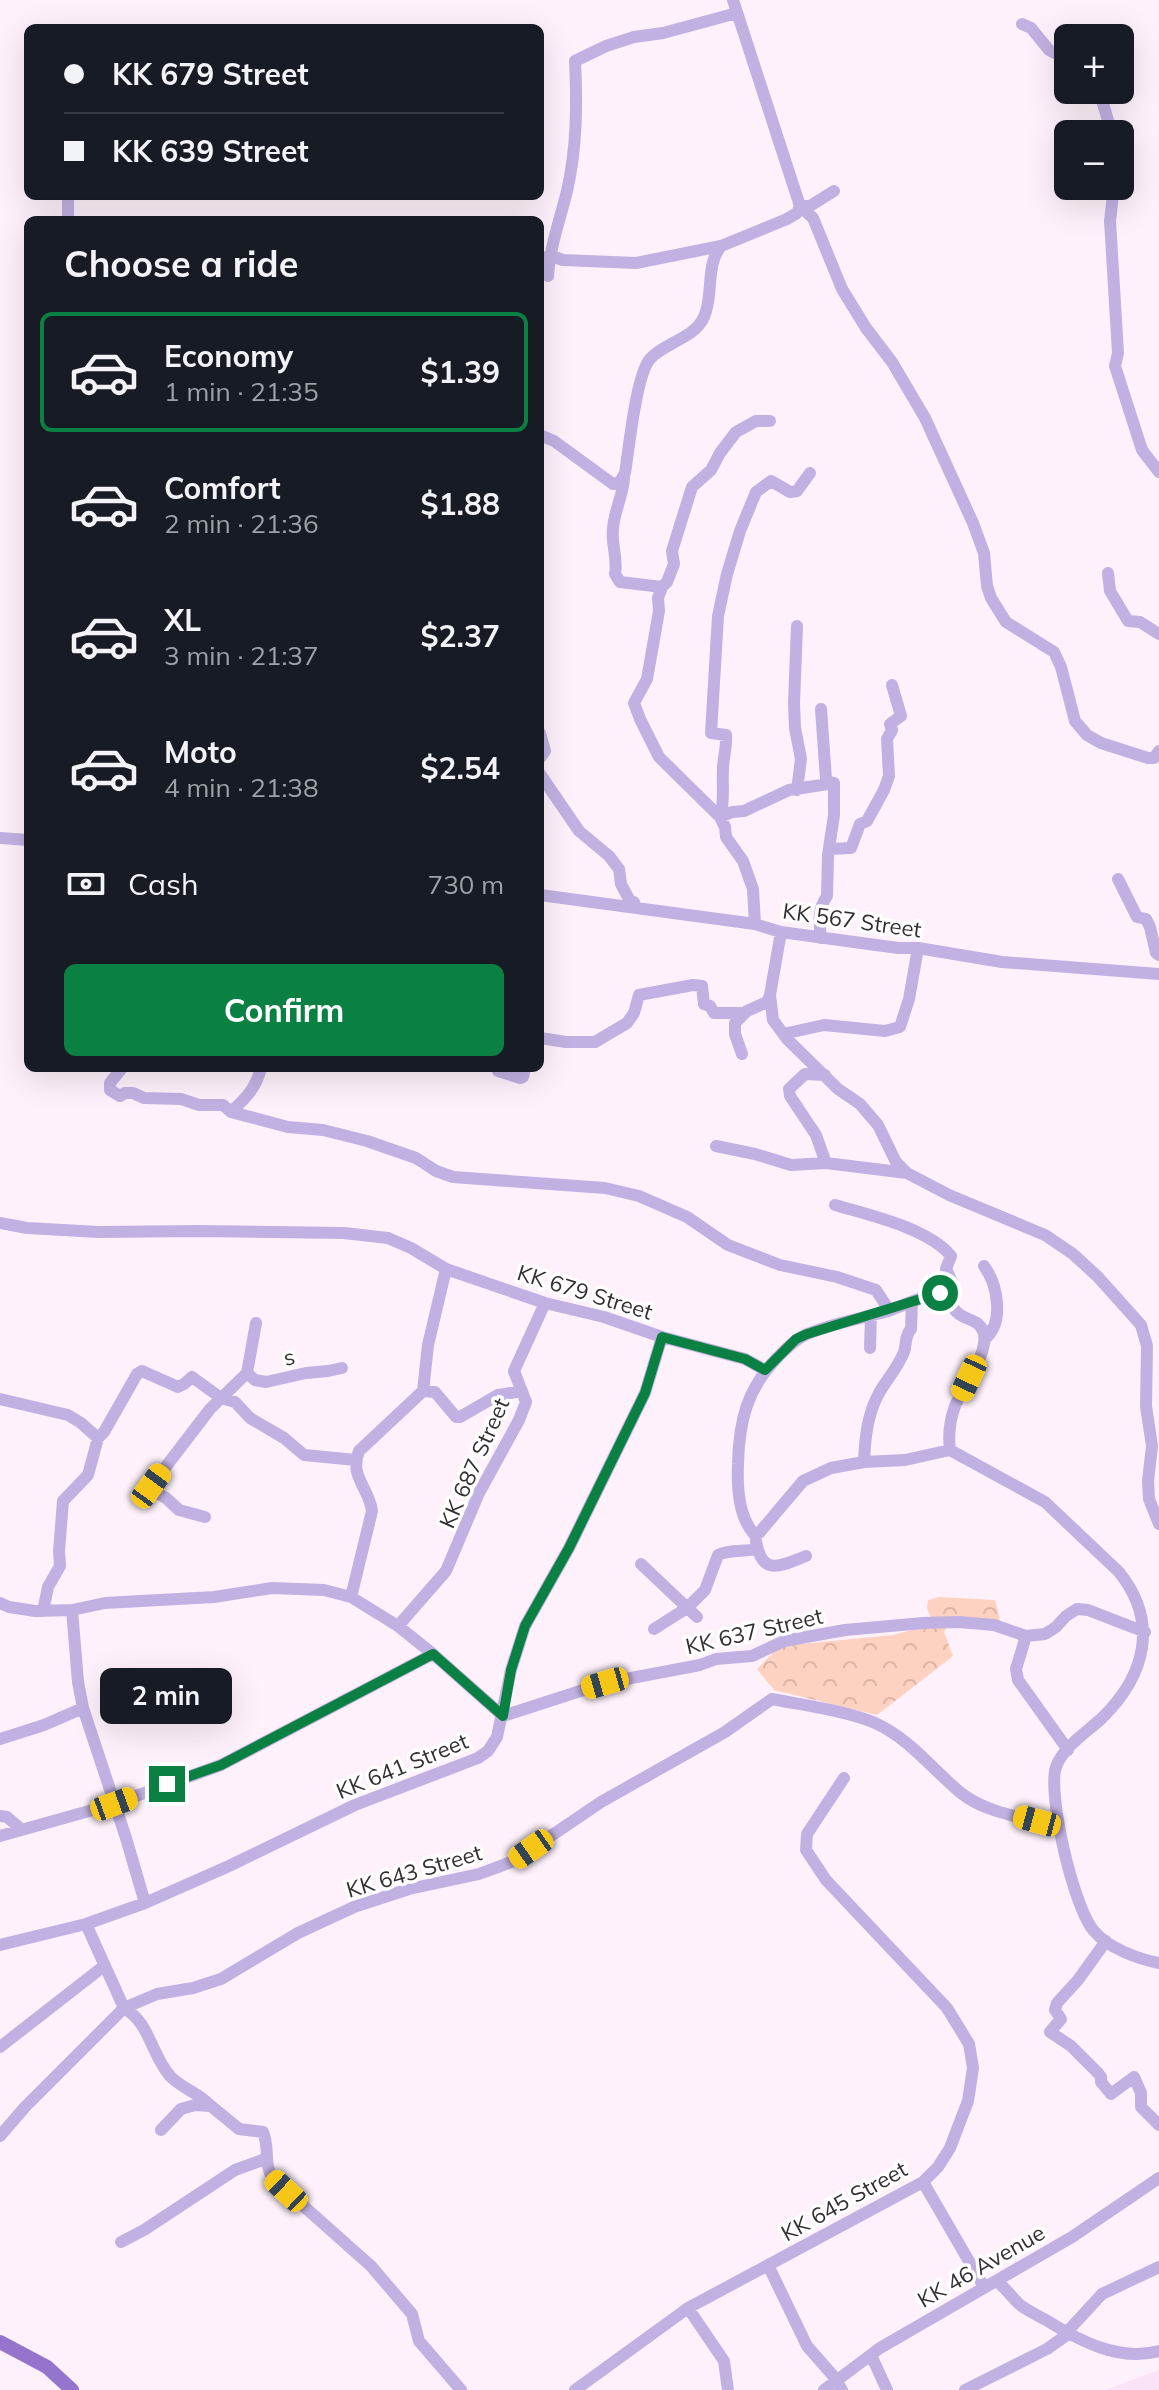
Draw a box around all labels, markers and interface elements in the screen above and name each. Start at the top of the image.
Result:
map controls [1054,24,1134,200]
button: + [1054,24,1134,104]
text: KK 679 Street [112,55,309,93]
button: − [1054,120,1134,200]
text: KK 639 Street [112,132,309,170]
text: Choose a ride [64,241,298,286]
icon: car [68,336,140,408]
text: Economy [164,337,293,375]
text: $1.39 [421,353,500,391]
text: 1 min · 21:35 [164,375,319,408]
icon: car [68,468,140,540]
text: Comfort [164,469,281,507]
text: $1.88 [421,485,500,523]
text: 2 min · 21:36 [164,507,319,540]
icon: car [68,600,140,672]
text: XL [164,601,201,639]
text: $2.37 [421,617,500,655]
text: 3 min · 21:37 [164,639,319,672]
icon: car [68,732,140,804]
text: Moto [164,733,237,771]
text: $2.54 [421,749,500,787]
text: 4 min · 21:38 [164,771,319,804]
icon: cash [64,862,108,906]
text: Cash [128,865,199,903]
text: 730 m [428,868,504,901]
street label: KK 567 Street [781,896,923,944]
button: Confirm [64,964,504,1056]
street label: KK 679 Street [514,1258,656,1326]
route start [922,1275,958,1311]
street label: s [281,1342,297,1372]
car [948,1351,990,1405]
street label: KK 687 Street [433,1393,515,1533]
car [127,1460,175,1512]
street label: KK 637 Street [683,1602,826,1660]
car [579,1665,631,1701]
callout: 2 min [101,1668,233,1724]
text: 2 min [132,1679,200,1712]
street label: KK 641 Street [332,1727,472,1805]
route end [149,1766,185,1802]
car [87,1785,141,1823]
car [1011,1803,1063,1839]
car [504,1825,558,1873]
street label: KK 643 Street [343,1838,485,1904]
street label: KK 645 Street [776,2155,912,2247]
car [260,2166,312,2216]
street label: KK 46 Avenue [912,2218,1050,2314]

